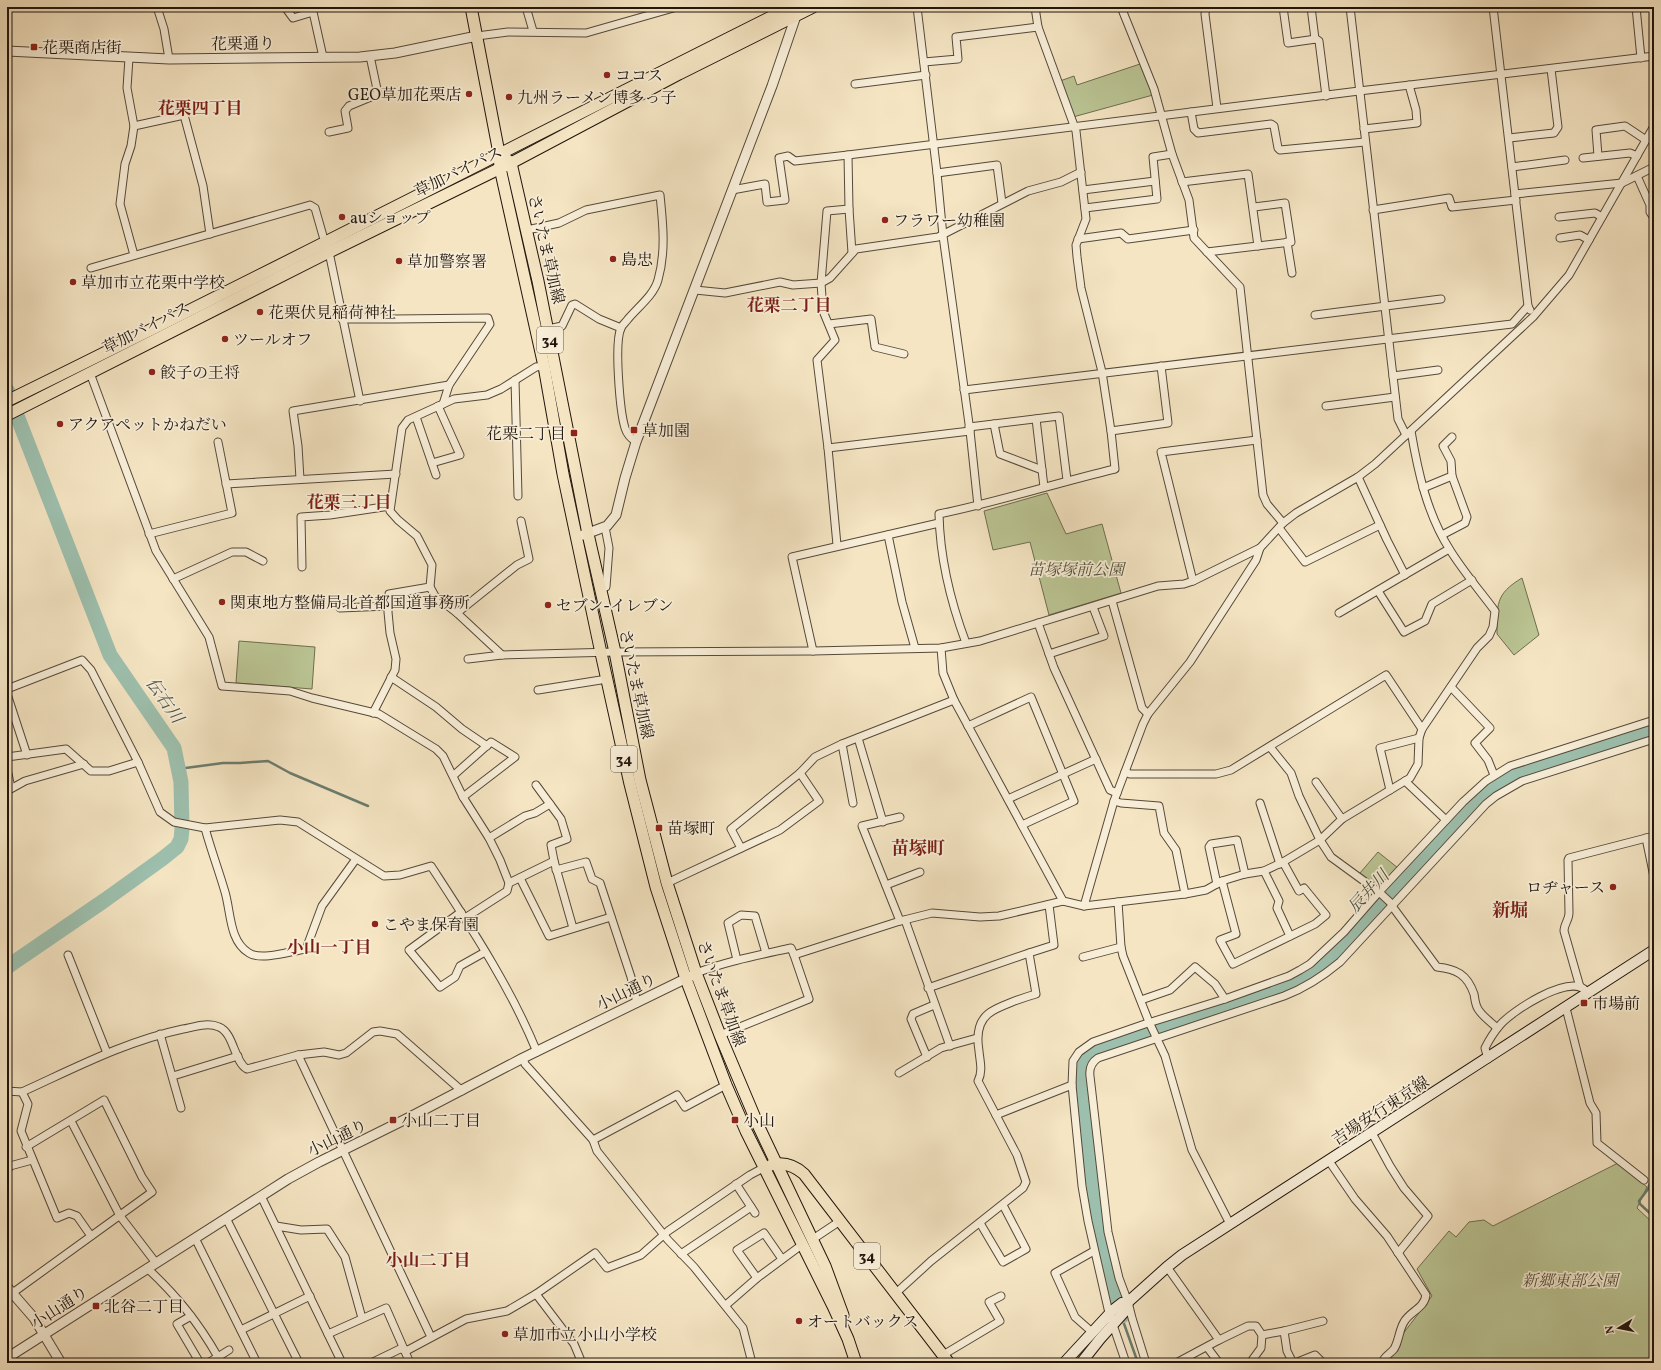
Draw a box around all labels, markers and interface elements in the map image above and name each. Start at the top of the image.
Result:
street label: 花栗通り [211,33,275,57]
place label: 花栗商店街 [42,38,122,60]
marker: 花栗商店街 [29,42,39,52]
place label: ココス [615,66,663,88]
marker: ココス [602,70,612,80]
place label: GEO草加花栗店 [348,85,461,107]
place label: 九州ラーメン博多っ子 [517,88,676,110]
marker: GEO草加花栗店 [464,89,474,99]
marker: 九州ラーメン博多っ子 [504,92,514,102]
district label: 花栗四丁目 [158,98,243,121]
street label: 草加バイパス [411,142,507,204]
street label: さいたま草加線 [522,192,568,306]
place label: auショップ [350,208,431,230]
place label: フラワー幼稚園 [893,211,1005,233]
marker: auショップ [337,212,347,222]
marker: フラワー幼稚園 [880,215,890,225]
place label: 島忠 [621,250,653,272]
place label: 草加警察署 [407,252,487,274]
marker: 島忠 [608,254,618,264]
marker: 草加警察署 [394,256,404,266]
place label: 草加市立花栗中学校 [81,273,225,295]
marker: 草加市立花栗中学校 [68,277,78,287]
district label: 花栗二丁目 [747,295,832,318]
street label: 草加バイパス [99,297,195,360]
place label: 花栗伏見稲荷神社 [268,303,396,325]
marker: 花栗伏見稲荷神社 [255,307,265,317]
road number: 34 [537,327,563,353]
place label: ツールオフ [233,330,312,352]
marker: ツールオフ [220,334,230,344]
place label: 餃子の王将 [160,363,240,385]
marker: 餃子の王将 [147,367,157,377]
place label: アクアペットかねだい [68,415,227,437]
marker: アクアペットかねだい [55,419,65,429]
place label: 草加園 [642,421,690,443]
place label: 花栗二丁目 [486,424,566,446]
marker: 草加園 [629,425,639,435]
marker: 花栗二丁目 [569,428,579,438]
district label: 花栗三丁目 [307,492,392,515]
park label: 苗塚塚前公園 [1028,560,1127,582]
place label: 関東地方整備局北首都国道事務所 [230,593,470,615]
place label: セブン-イレブン [556,596,673,618]
marker: 関東地方整備局北首都国道事務所 [217,597,227,607]
marker: セブン-イレブン [543,600,553,610]
street label: さいたま草加線 [613,627,657,741]
water label: 伝右川 [140,673,189,730]
road number: 34 [611,746,637,772]
place label: 苗塚町 [667,819,715,841]
marker: 苗塚町 [654,823,664,833]
district label: 苗塚町 [891,837,945,862]
water label: 辰井川 [1343,864,1396,919]
place label: ロヂャース [1526,878,1605,900]
marker: ロヂャース [1608,882,1618,892]
district label: 新堀 [1492,899,1528,924]
place label: こやま保育園 [383,915,479,937]
marker: こやま保育園 [370,919,380,929]
district label: 小山一丁目 [287,937,372,960]
street label: さいたま草加線 [691,937,750,1050]
street label: 小山通り [593,969,660,1017]
place label: 市場前 [1592,994,1640,1016]
marker: 市場前 [1579,998,1589,1008]
street label: 吉場安行東京線 [1328,1072,1434,1151]
place label: 小山二丁目 [401,1111,481,1133]
place label: 小山 [743,1111,775,1133]
street label: 小山通り [304,1115,371,1163]
marker: 小山二丁目 [388,1115,398,1125]
marker: 小山 [730,1115,740,1125]
road number: 34 [854,1243,880,1269]
district label: 小山二丁目 [386,1250,471,1273]
park label: 新郷東部公園 [1522,1271,1621,1293]
street label: 小山通り [27,1282,93,1335]
place label: 北谷二丁目 [104,1297,184,1319]
marker: 北谷二丁目 [91,1301,101,1311]
north arrow [1599,1308,1639,1348]
place label: オートバックス [807,1312,919,1334]
marker: オートバックス [794,1316,804,1326]
text: N [1603,1324,1619,1335]
place label: 草加市立小山小学校 [513,1325,657,1347]
marker: 草加市立小山小学校 [500,1329,510,1339]

